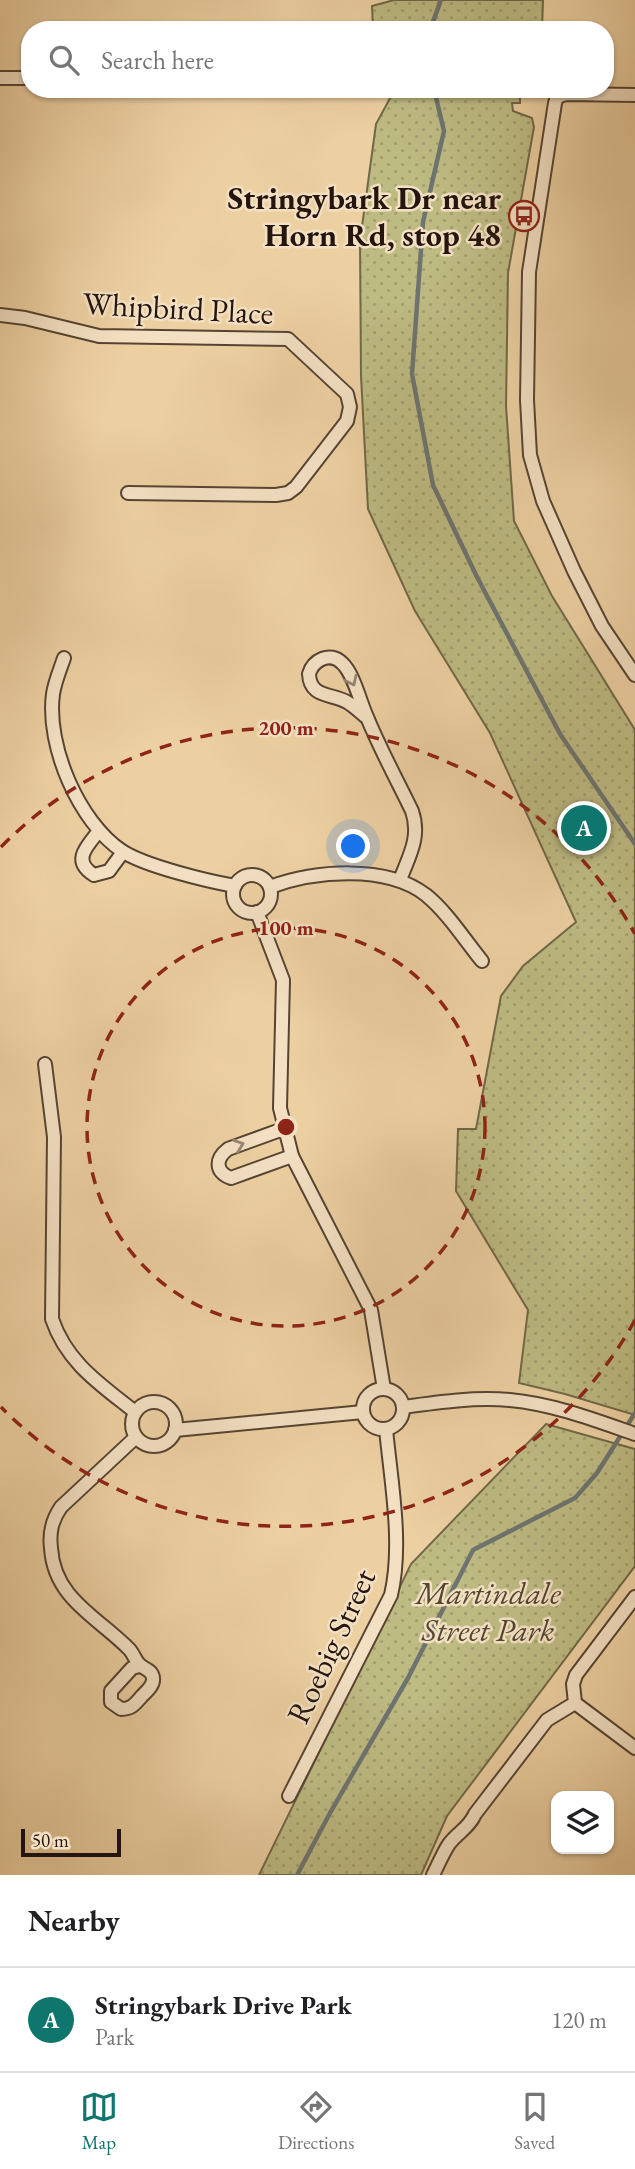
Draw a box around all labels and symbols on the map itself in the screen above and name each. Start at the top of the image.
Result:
place label: Stringybark Dr near Horn Rd, stop 48 [227,177,502,256]
bus stop icon: Stringybark Dr near Horn Rd, stop 48 [507,199,541,233]
street label: Whipbird Place [82,282,274,334]
one-way arrow [344,674,358,687]
text: 200 m [258,714,314,741]
pin: A [561,802,607,854]
your location [336,829,370,863]
text: 100 m [258,914,314,941]
centre of rings [274,1115,298,1139]
one-way arrow [233,1139,245,1153]
street label: Roebig Street [277,1562,385,1730]
park label: Martindale Street Park [413,1572,562,1651]
scale bar [21,1826,121,1858]

